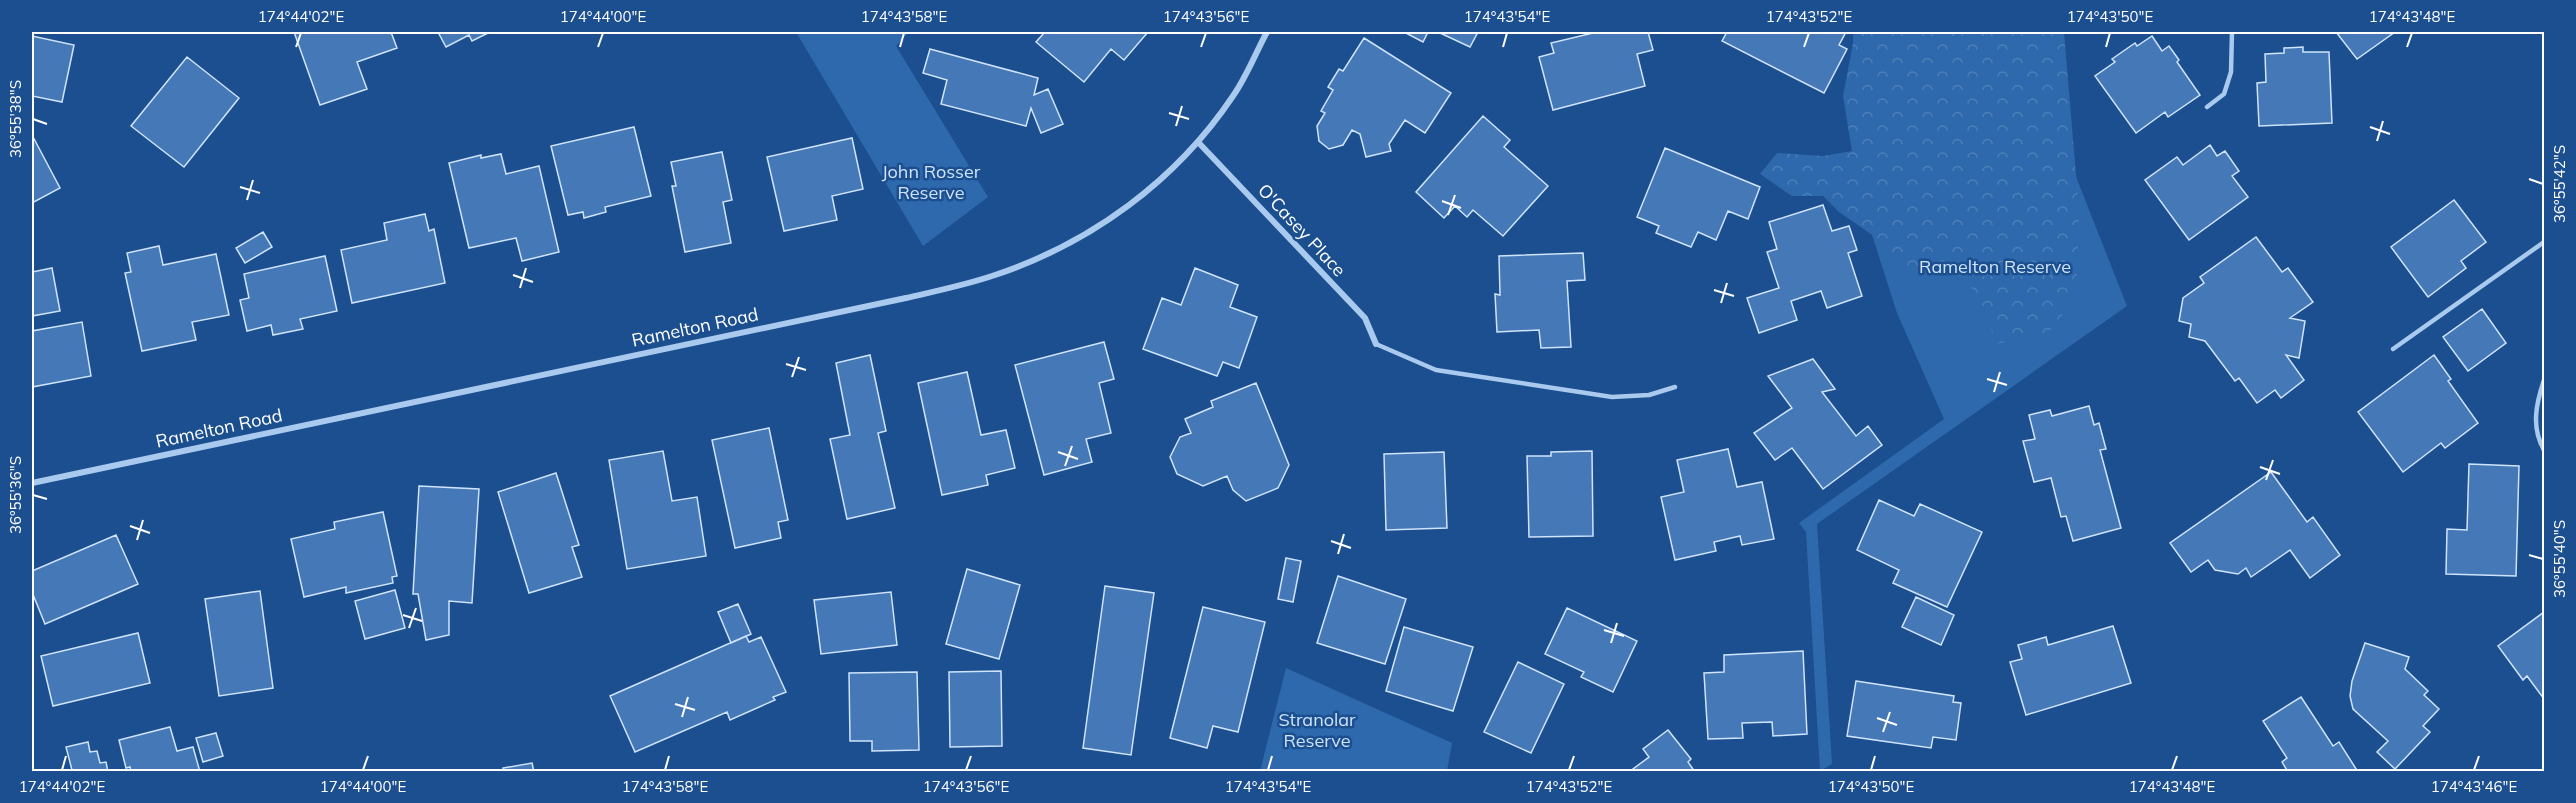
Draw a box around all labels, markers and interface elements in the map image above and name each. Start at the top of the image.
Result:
text: 174°44'02"E [258,7,344,26]
text: 174°44'00"E [560,7,646,26]
text: 174°43'58"E [861,7,947,26]
text: 174°43'56"E [1163,7,1249,26]
text: 174°43'54"E [1464,7,1550,26]
text: 174°43'52"E [1766,7,1852,26]
text: 174°43'50"E [2067,7,2153,26]
text: 174°43'48"E [2369,7,2455,26]
text: 36°55'38"S [6,80,25,158]
text: 36°55'42"S [2550,145,2569,223]
park label: John Rosser Reserve [882,160,981,204]
street label: O'Casey Place [1253,179,1351,281]
park label: Ramelton Reserve [1919,255,2071,278]
street label: Ramelton Road [630,302,760,352]
street label: Ramelton Road [154,403,284,453]
text: 36°55'36"S [6,456,25,534]
text: 36°55'40"S [2550,520,2569,598]
park label: Stranolar Reserve [1278,708,1356,752]
text: 174°44'02"E [19,777,105,796]
text: 174°44'00"E [320,777,406,796]
text: 174°43'58"E [622,777,708,796]
text: 174°43'56"E [923,777,1009,796]
text: 174°43'54"E [1225,777,1311,796]
text: 174°43'52"E [1526,777,1612,796]
text: 174°43'50"E [1828,777,1914,796]
text: 174°43'48"E [2129,777,2215,796]
text: 174°43'46"E [2431,777,2517,796]

